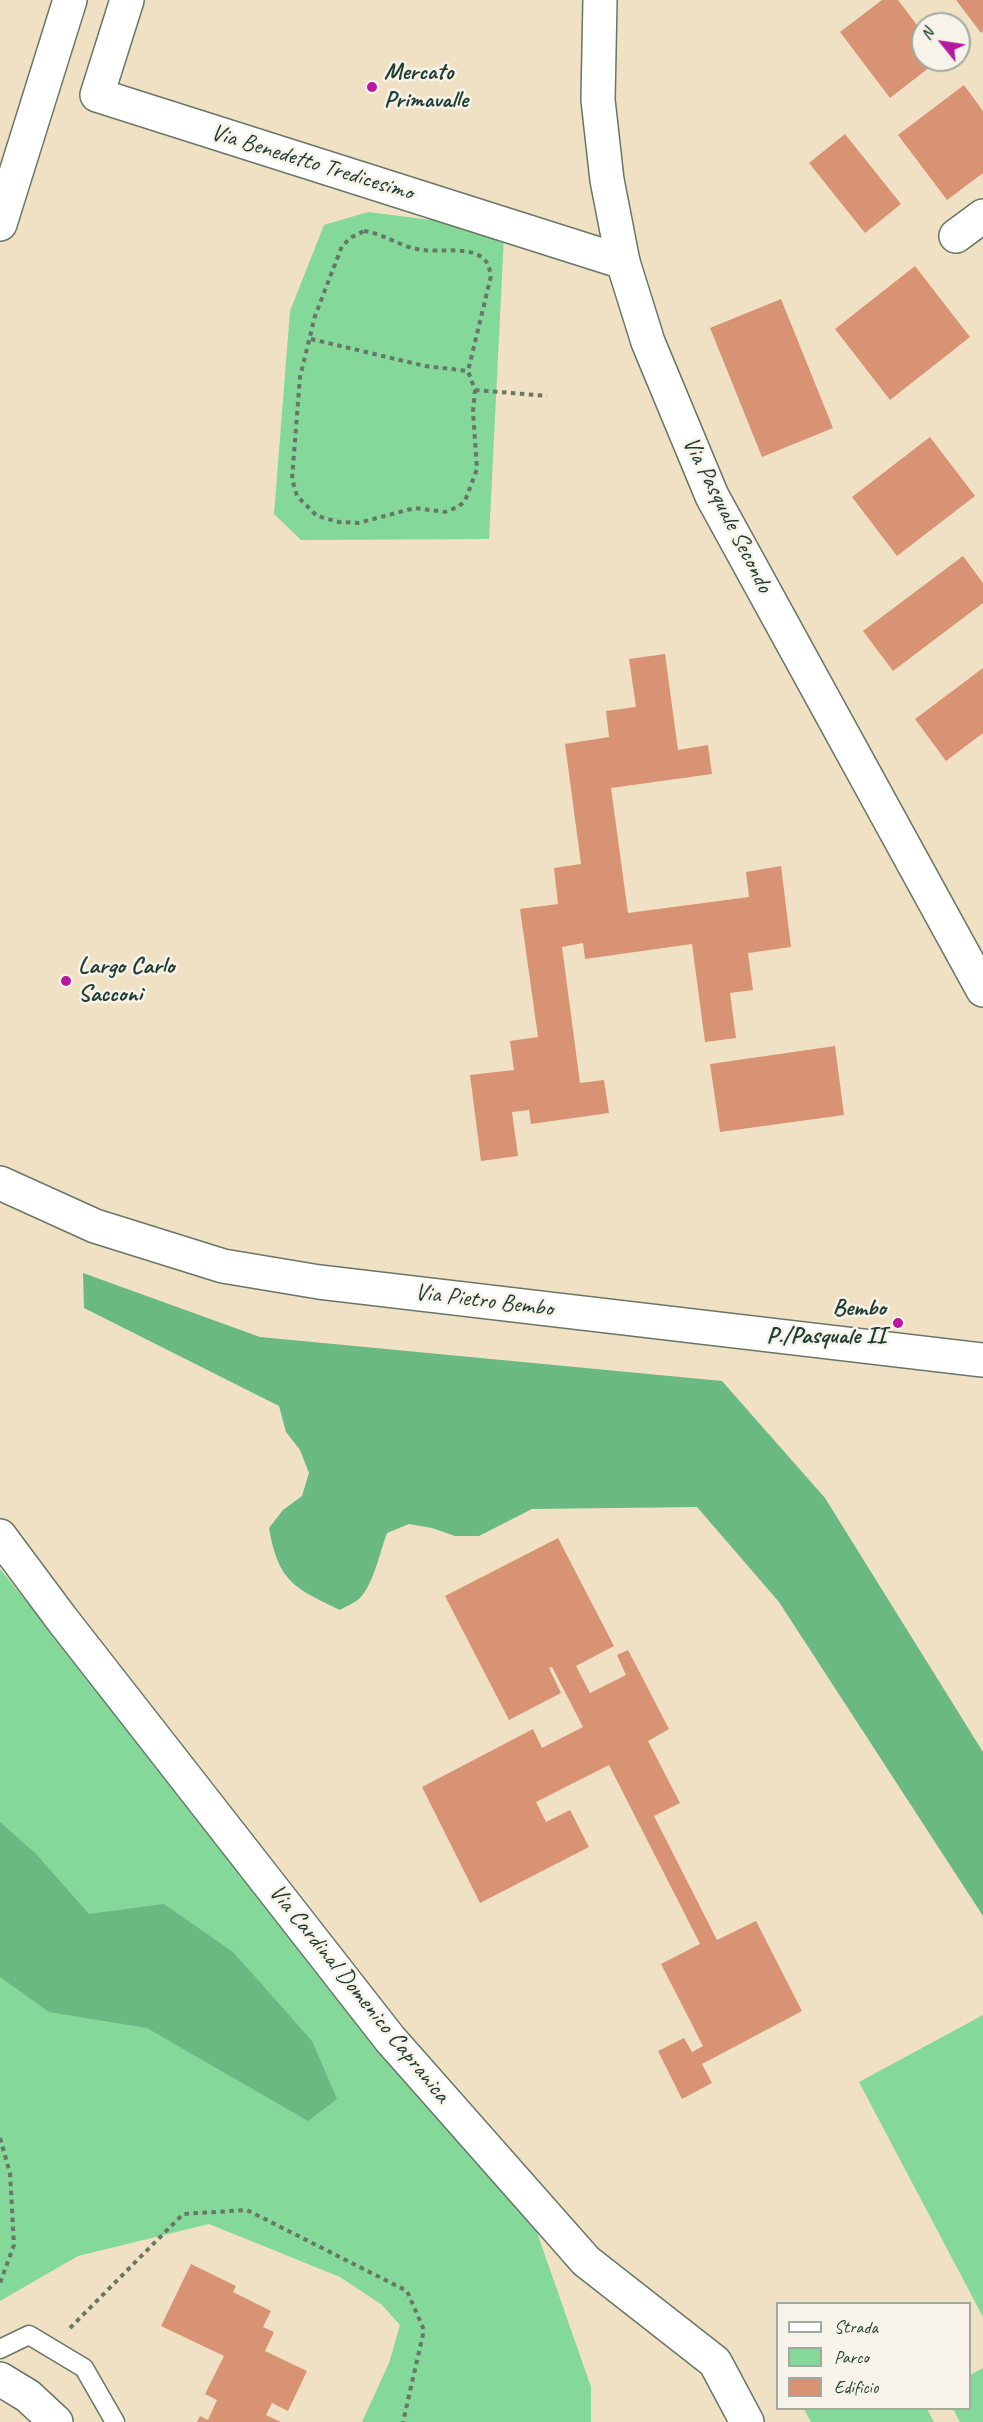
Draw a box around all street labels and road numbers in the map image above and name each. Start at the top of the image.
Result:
street label: Via Benedetto Tredicesimo [207,119,417,207]
street label: Via Pasquale Secondo [675,432,779,598]
street label: Via Pietro Bembo [413,1278,555,1324]
street label: Via Cardinal Domenico Capranica [262,1879,456,2109]

